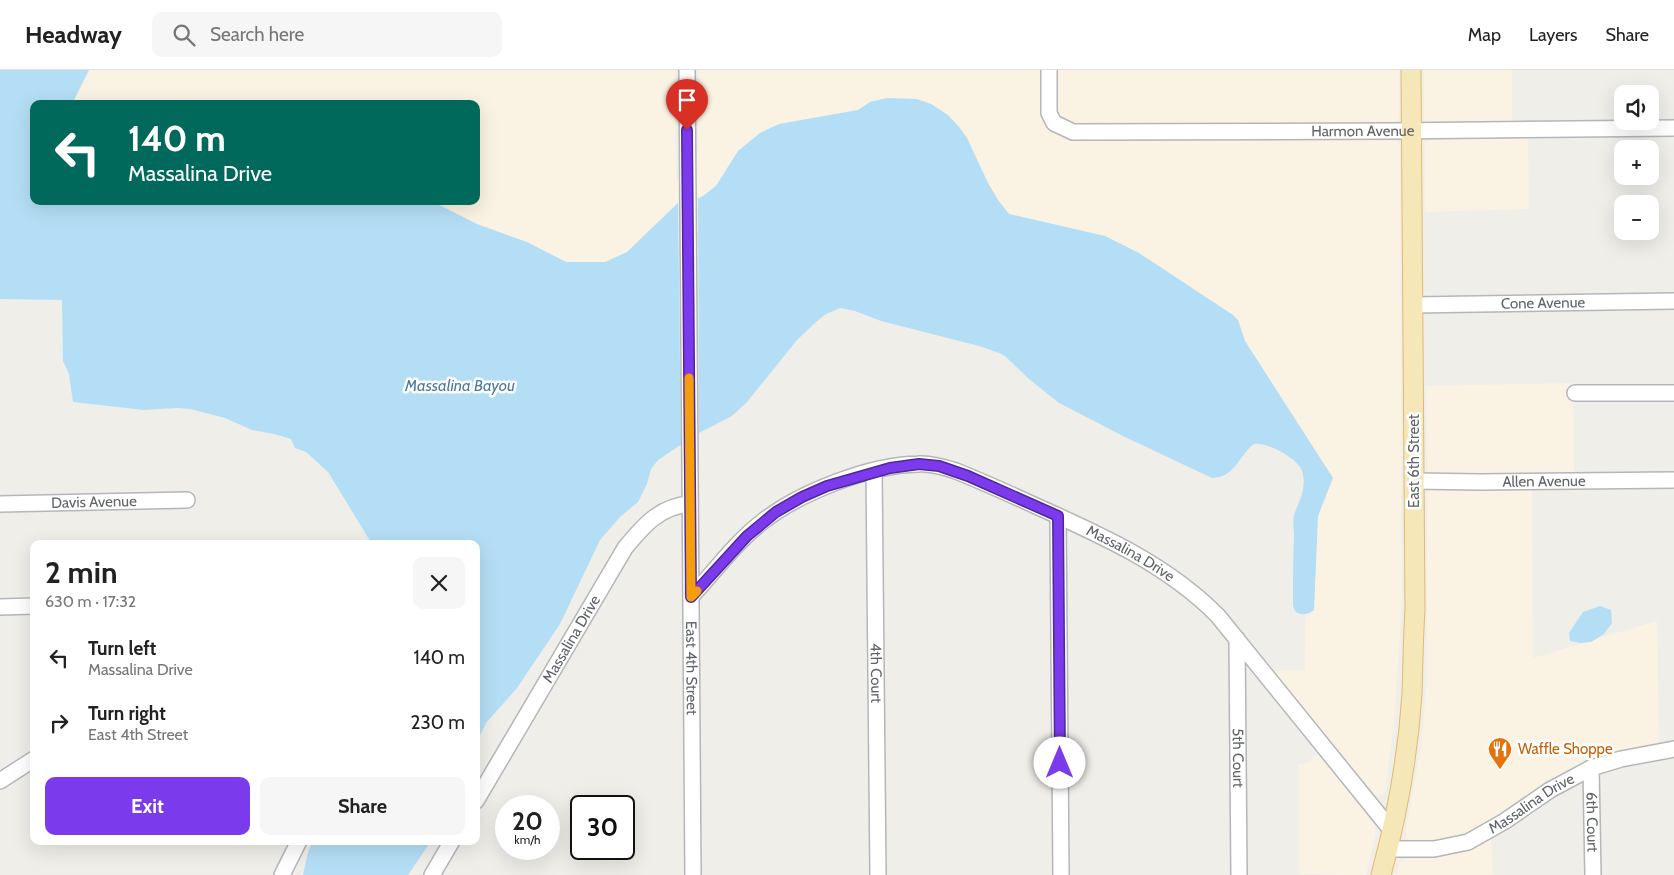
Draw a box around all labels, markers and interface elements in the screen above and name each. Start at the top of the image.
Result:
search box [152,12,502,57]
text: Headway [25,20,122,49]
icon: search [170,21,198,49]
text: Search here [210,23,304,46]
text: Map [1468,24,1501,46]
text: Layers [1529,24,1578,46]
text: Share [1606,24,1649,46]
pin [666,79,708,130]
map controls [1614,85,1659,240]
button: sound [1614,85,1659,130]
icon: arrive [673,86,701,114]
text: 140 m [128,117,226,160]
icon: left [45,120,110,185]
street label: Harmon Avenue [1311,122,1415,140]
button: + [1614,140,1659,185]
text: Massalina Drive [128,160,272,187]
button: − [1614,195,1659,240]
street label: Cone Avenue [1501,293,1586,313]
water label: Massalina Bayou [404,376,515,395]
street label: East 6th Street [1405,414,1423,508]
street label: Allen Avenue [1502,472,1586,491]
street label: Davis Avenue [51,492,137,512]
street label: Massalina Drive [1084,521,1178,586]
text: 2 min [45,554,117,591]
button: close [413,557,465,609]
text: 630 m · 17:32 [45,592,136,611]
street label: Massalina Drive [539,592,604,686]
street label: East 4th Street [682,621,701,715]
text: Turn left [88,637,156,660]
street label: 4th Court [867,643,885,703]
icon: left [45,644,73,672]
text: 140 m [414,646,465,669]
text: Massalina Drive [88,660,193,679]
text: Turn right [88,702,166,725]
icon: right [45,709,73,737]
text: 230 m [411,711,465,734]
text: East 4th Street [88,725,188,744]
street label: 5th Court [1229,728,1247,788]
position arrow [1033,736,1085,788]
restaurant icon: Waffle Shoppe [1487,736,1513,770]
place label: Waffle Shoppe [1518,740,1613,758]
street label: Massalina Drive [1485,770,1578,837]
button: Exit [45,777,250,835]
button: Share [260,777,465,835]
street label: 6th Court [1582,792,1602,852]
speed limit sign: 30 [570,795,635,860]
text: 20 [512,806,543,836]
text: km/h [514,832,541,847]

